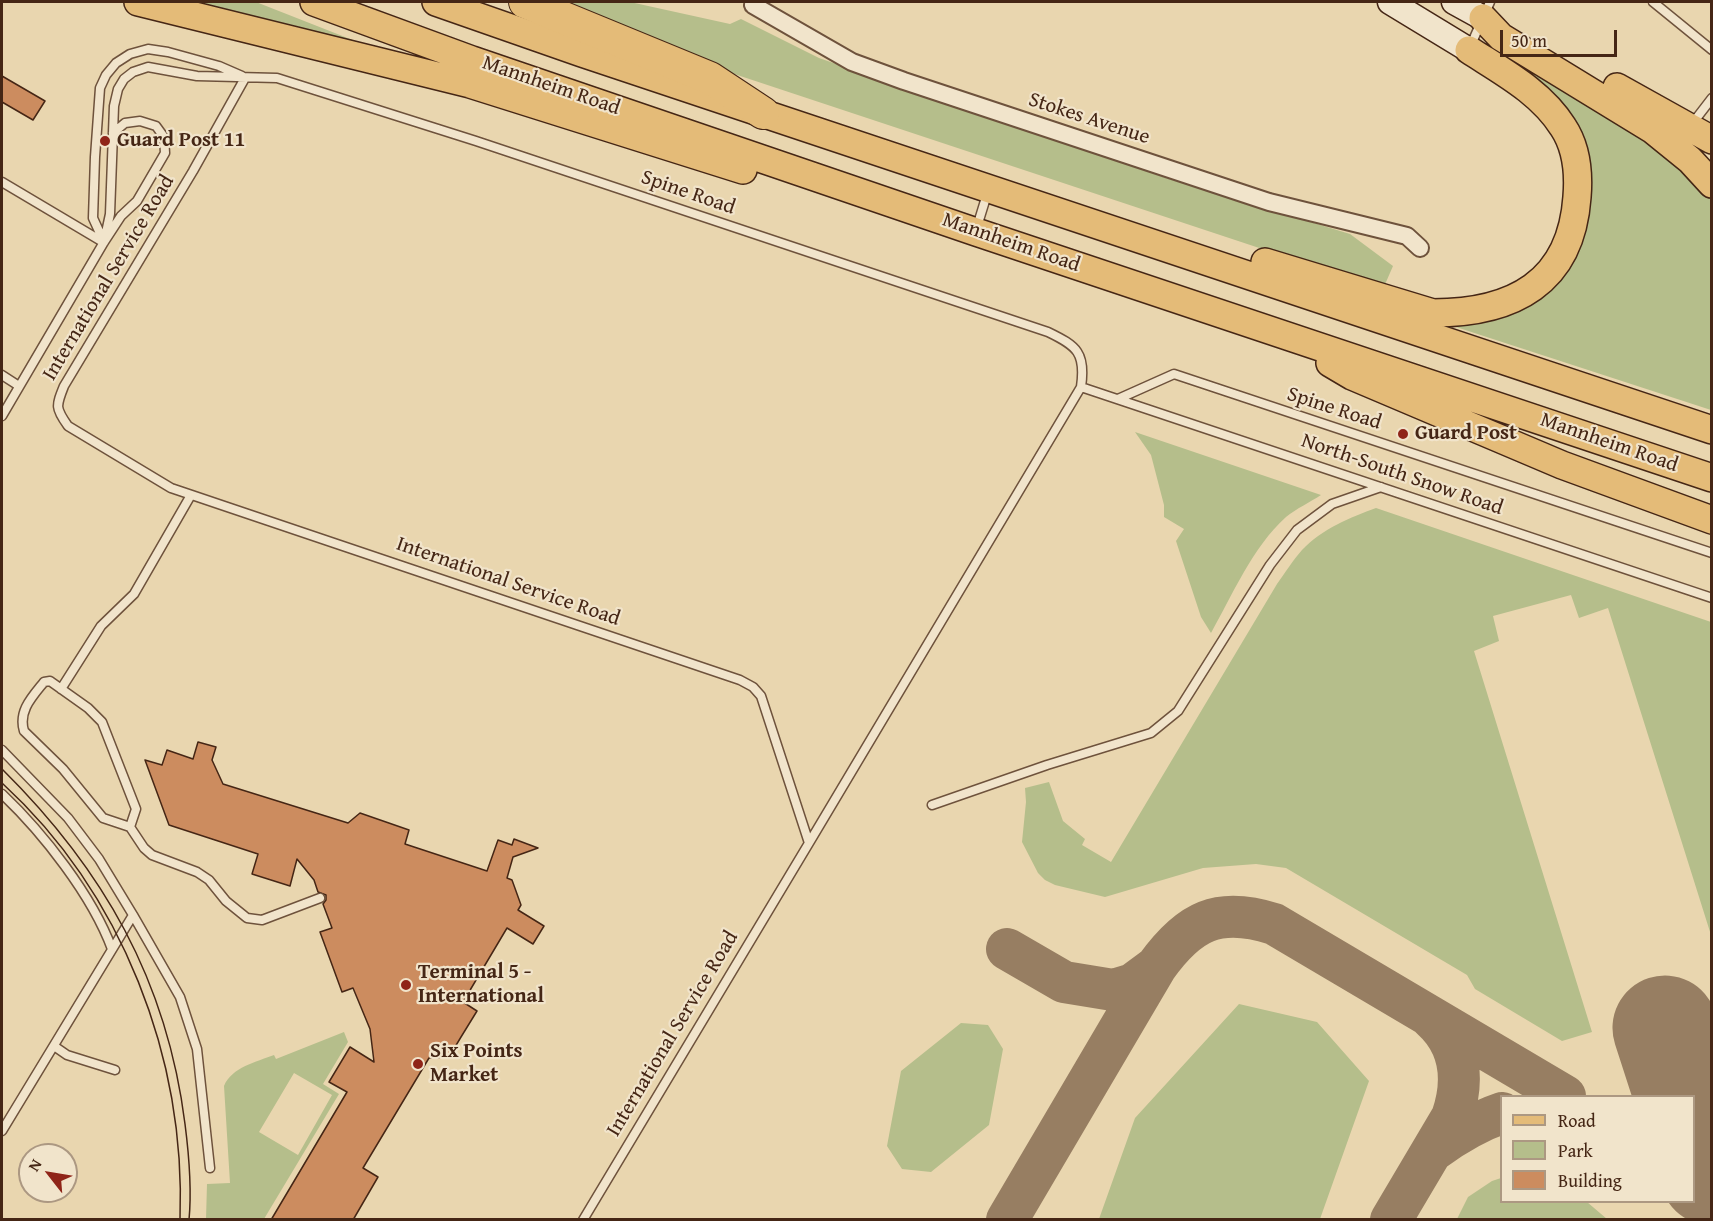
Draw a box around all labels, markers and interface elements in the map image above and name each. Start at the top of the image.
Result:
scale bar [1503,18,1620,56]
text: 50 m [1511,27,1547,54]
street label: Mannheim Road [479,51,623,121]
street label: Stokes Avenue [1025,88,1153,150]
place label: Guard Post 11 [117,128,245,154]
marker: Guard Post 11 [98,134,112,148]
street label: Spine Road [638,165,738,221]
street label: International Service Road [38,171,180,385]
street label: Mannheim Road [939,208,1083,278]
street label: Spine Road [1284,382,1384,436]
street label: Mannheim Road [1537,408,1681,478]
place label: Guard Post [1415,421,1517,447]
marker: Guard Post [1396,427,1410,441]
street label: North-South Snow Road [1298,429,1506,521]
street label: International Service Road [393,532,623,632]
street label: International Service Road [602,927,744,1141]
place label: Terminal 5 - International [418,960,544,1010]
marker: Terminal 5 - International [399,978,413,992]
place label: Six Points Market [430,1039,523,1089]
marker: Six Points Market [411,1057,425,1071]
legend [1500,1095,1695,1203]
text: Road [1558,1107,1596,1134]
text: Park [1558,1137,1593,1164]
north arrow [18,1143,78,1203]
text: N [21,1154,47,1176]
text: Building [1558,1167,1622,1194]

